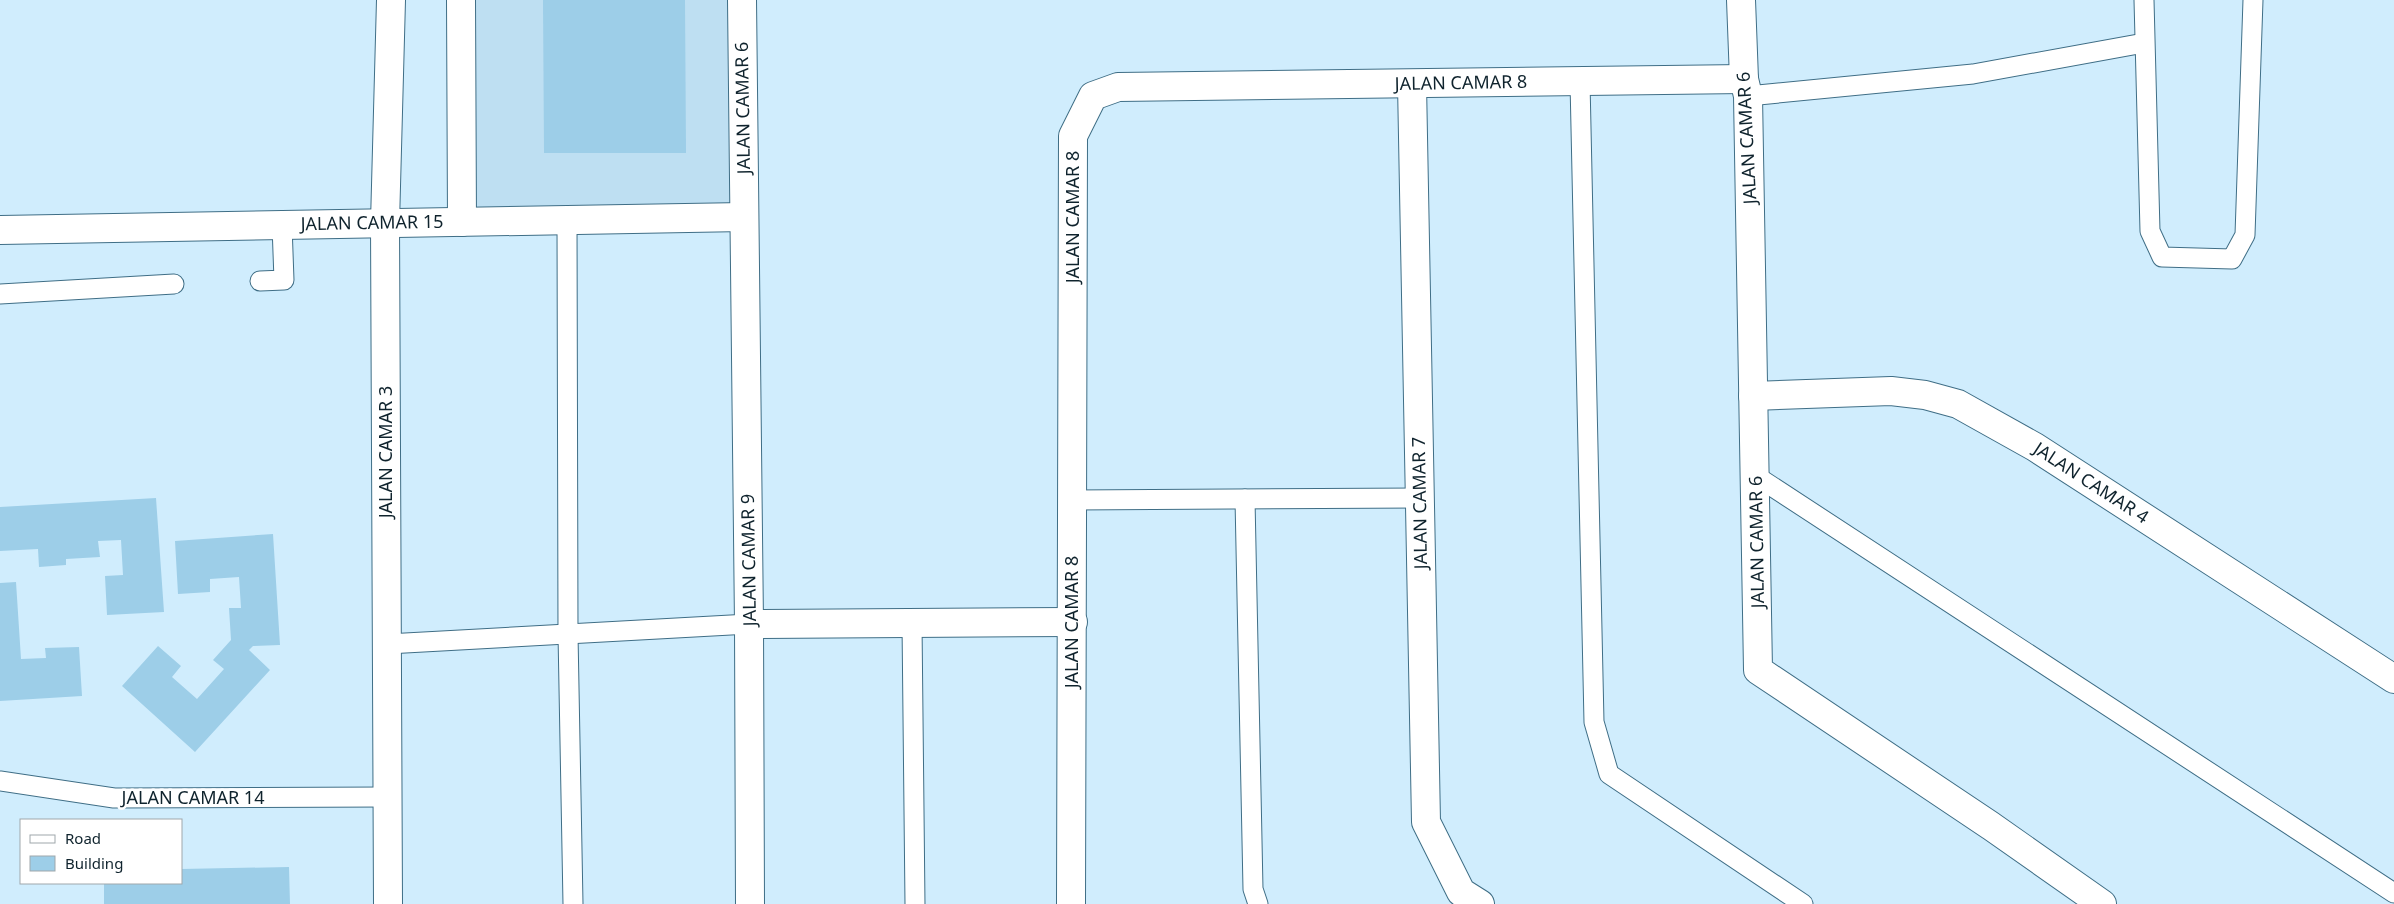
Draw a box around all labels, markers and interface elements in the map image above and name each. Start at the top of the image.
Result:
street label: JALAN CAMAR 6 [729,42,755,177]
street label: JALAN CAMAR 8 [1392,69,1527,95]
street label: JALAN CAMAR 6 [1731,71,1762,207]
street label: JALAN CAMAR 8 [1060,151,1084,285]
street label: JALAN CAMAR 15 [298,209,444,235]
street label: JALAN CAMAR 3 [373,386,397,520]
street label: JALAN CAMAR 4 [2028,435,2154,528]
street label: JALAN CAMAR 7 [1406,437,1432,572]
street label: JALAN CAMAR 6 [1743,476,1769,611]
street label: JALAN CAMAR 9 [735,494,761,629]
street label: JALAN CAMAR 8 [1059,556,1083,690]
street label: JALAN CAMAR 14 [120,785,264,809]
legend [20,819,182,884]
text: Road [65,828,101,848]
text: Building [65,853,123,873]

